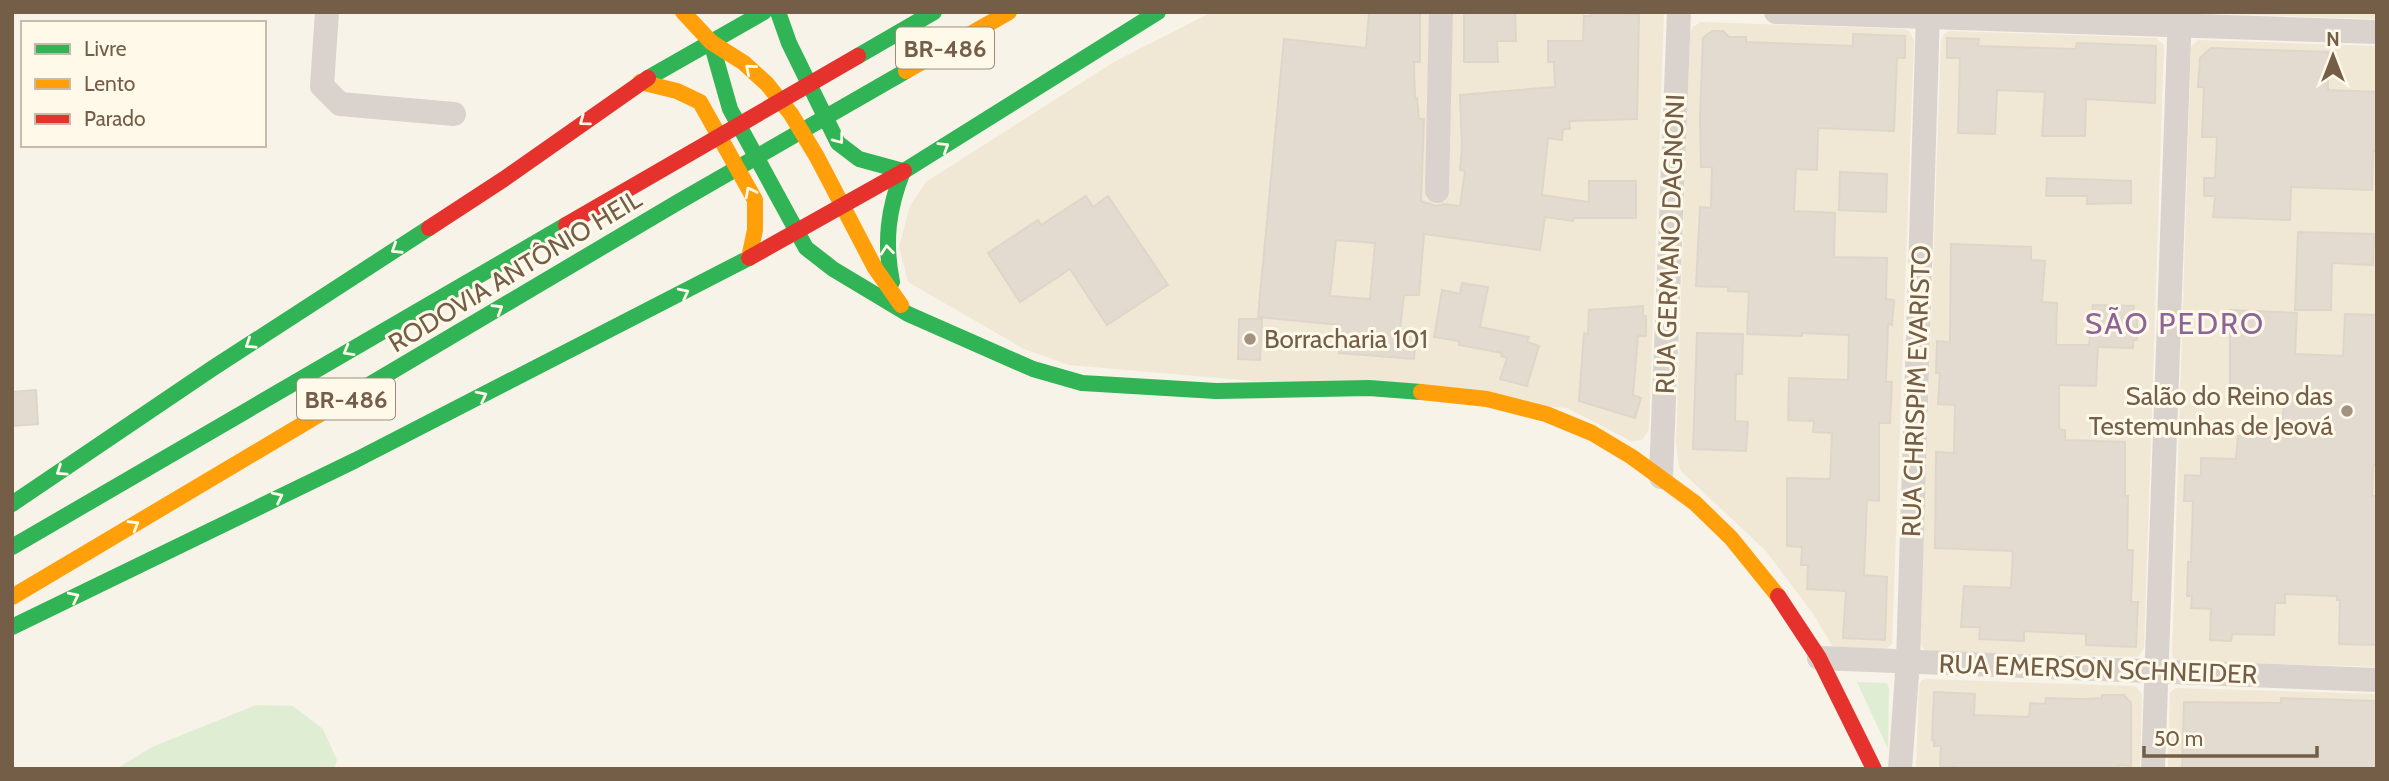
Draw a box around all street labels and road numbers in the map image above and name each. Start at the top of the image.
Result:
road number: BR-486 [896,28,994,68]
street label: RUA GERMANO DAGNONI [1649,94,1691,394]
street label: RODOVIA ANTÔNIO HEIL [383,183,647,359]
street label: RUA CHRISPIM EVARISTO [1895,245,1937,537]
road number: BR-486 [297,378,395,420]
street label: RUA EMERSON SCHNEIDER [1938,647,2258,691]

